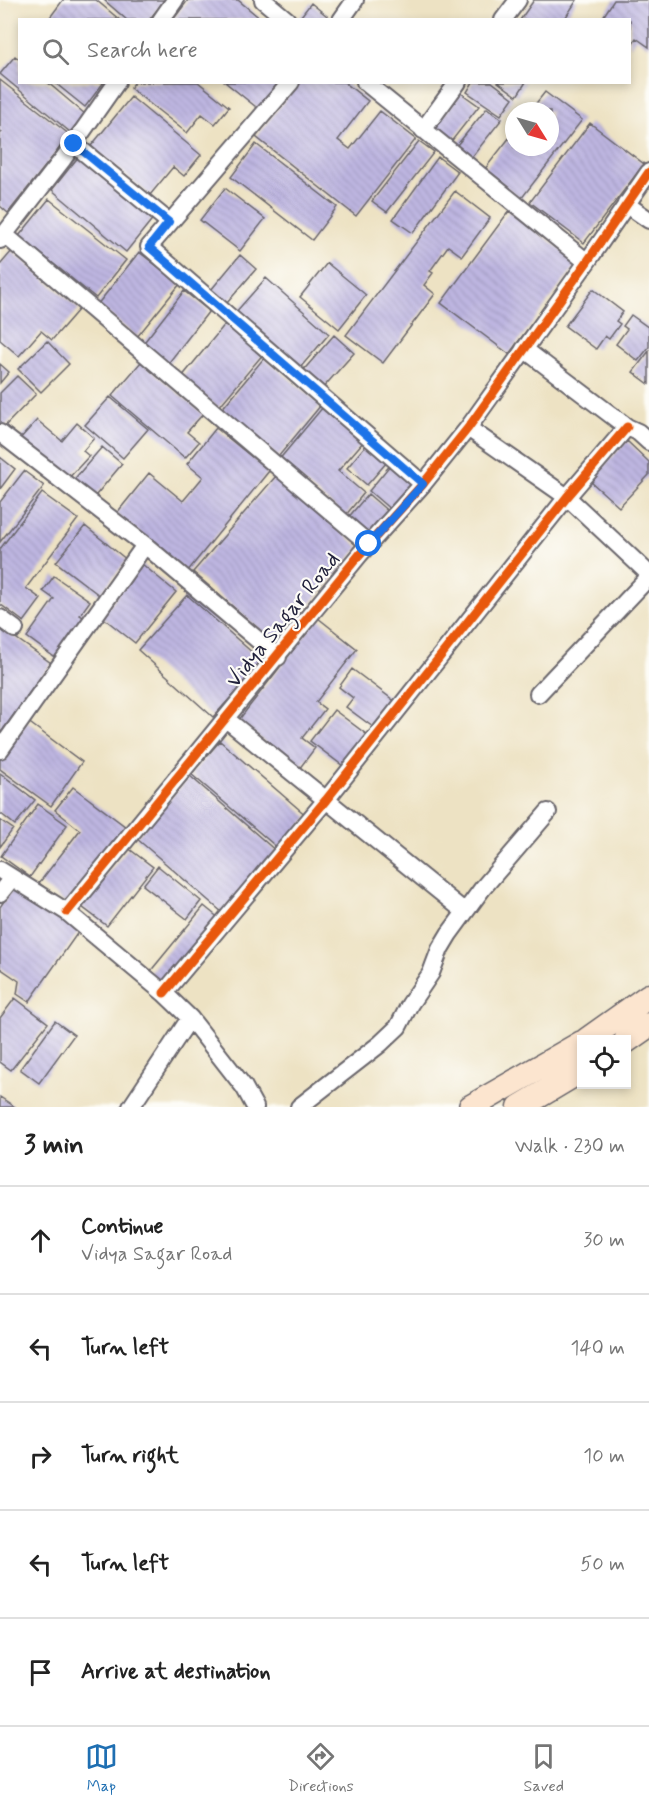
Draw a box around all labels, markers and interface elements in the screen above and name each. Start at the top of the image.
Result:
search box [18,18,631,84]
icon: search [39,35,72,68]
text: Search here [87,37,198,65]
north arrow [505,102,559,156]
route end [60,130,86,156]
route start [355,530,381,556]
street label: Vidya Sagar Road [220,547,349,696]
map controls [577,1035,631,1089]
button: locate [577,1035,631,1089]
text: 3 min [24,1129,84,1163]
text: Walk · 230 m [515,1133,625,1160]
text: Continue [81,1213,163,1241]
icon: ahead [24,1224,57,1257]
text: 30 m [583,1227,625,1254]
text: Vidya Sagar Road [81,1241,232,1268]
icon: left [24,1332,57,1365]
text: Turn left [81,1334,169,1362]
text: 140 m [571,1335,625,1362]
icon: right [24,1440,57,1473]
text: Turn right [81,1442,179,1470]
text: 10 m [583,1443,625,1470]
icon: left [24,1548,57,1581]
text: Turn left [81,1550,169,1578]
text: 50 m [580,1551,625,1578]
icon: arrive [24,1656,57,1689]
text: Arrive at destination [81,1658,271,1686]
tab: Map [85,1740,118,1797]
tab: Directions [288,1740,354,1797]
tab: Saved [524,1740,564,1797]

